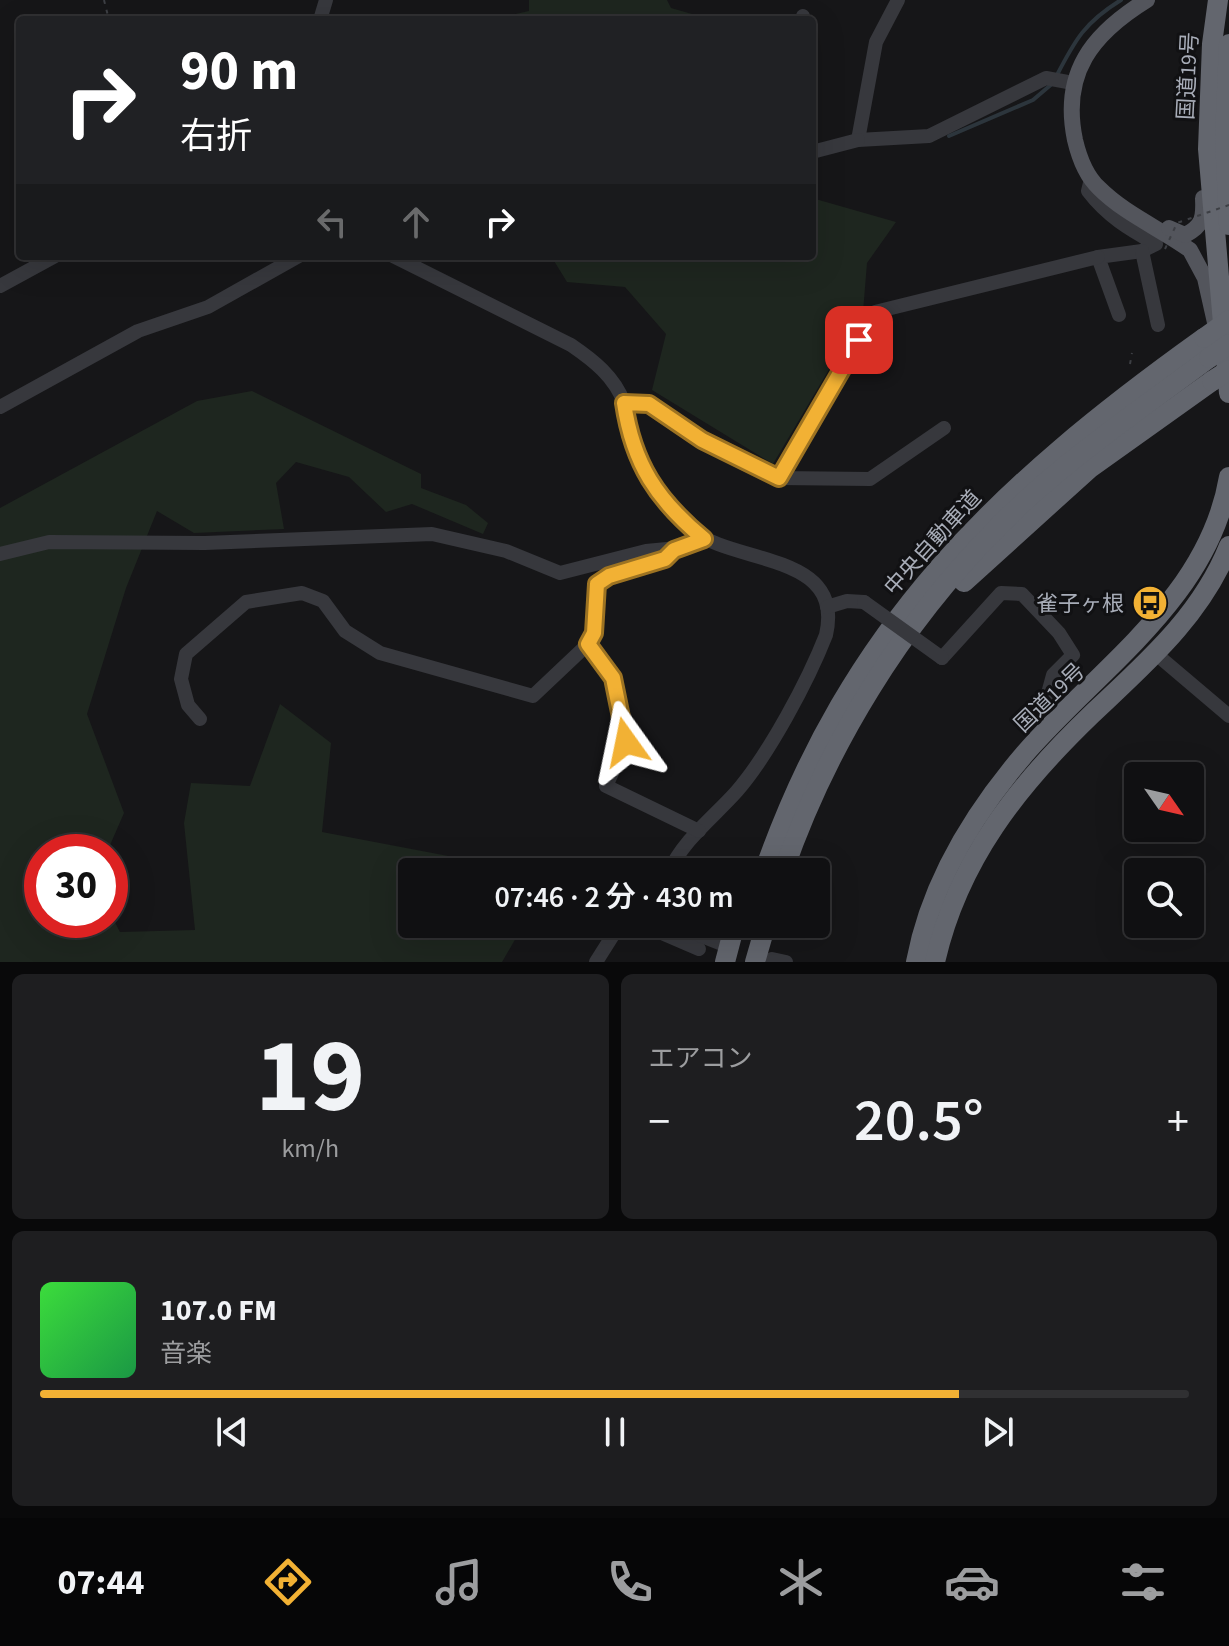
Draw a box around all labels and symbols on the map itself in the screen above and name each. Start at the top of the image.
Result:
street label: 国道19号 [1170,31,1206,121]
pin [825,306,893,374]
street label: 中央自動車道 [877,483,989,602]
bus stop icon: 雀子ヶ根 [1131,584,1169,622]
place label: 雀子ヶ根 [1036,588,1124,620]
street label: 国道19号 [1007,656,1092,740]
position arrow [584,700,668,784]
north arrow [1124,762,1204,842]
speed limit sign: 30 [24,834,128,938]

